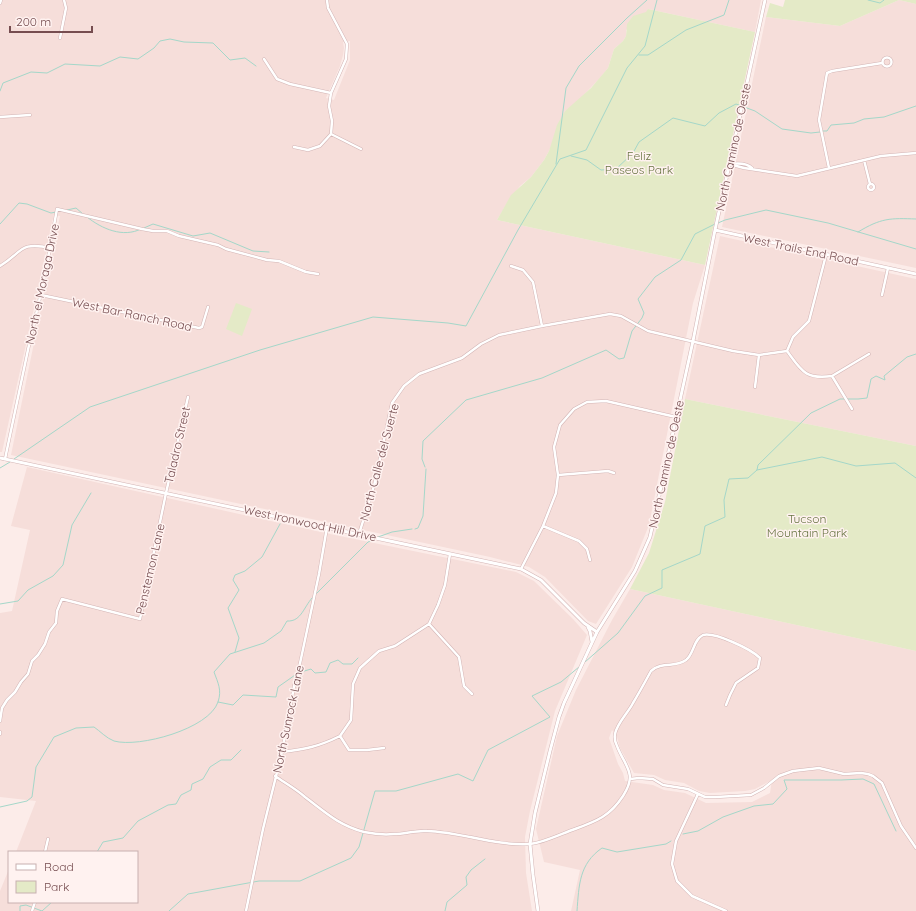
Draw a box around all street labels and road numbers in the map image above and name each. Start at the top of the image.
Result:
street label: North Camino de Oeste [712,81,754,212]
street label: North el Moraga Drive [22,222,62,346]
street label: West Trails End Road [742,229,860,269]
street label: West Bar Ranch Road [71,294,193,334]
street label: North Camino de Oeste [645,398,687,529]
street label: North Calle del Suerte [356,401,402,522]
street label: Taladro Street [161,405,193,485]
street label: West Ironwood Hill Drive [242,502,378,544]
street label: Penstemon Lane [132,522,168,616]
street label: North Sunrock Lane [269,663,307,774]

